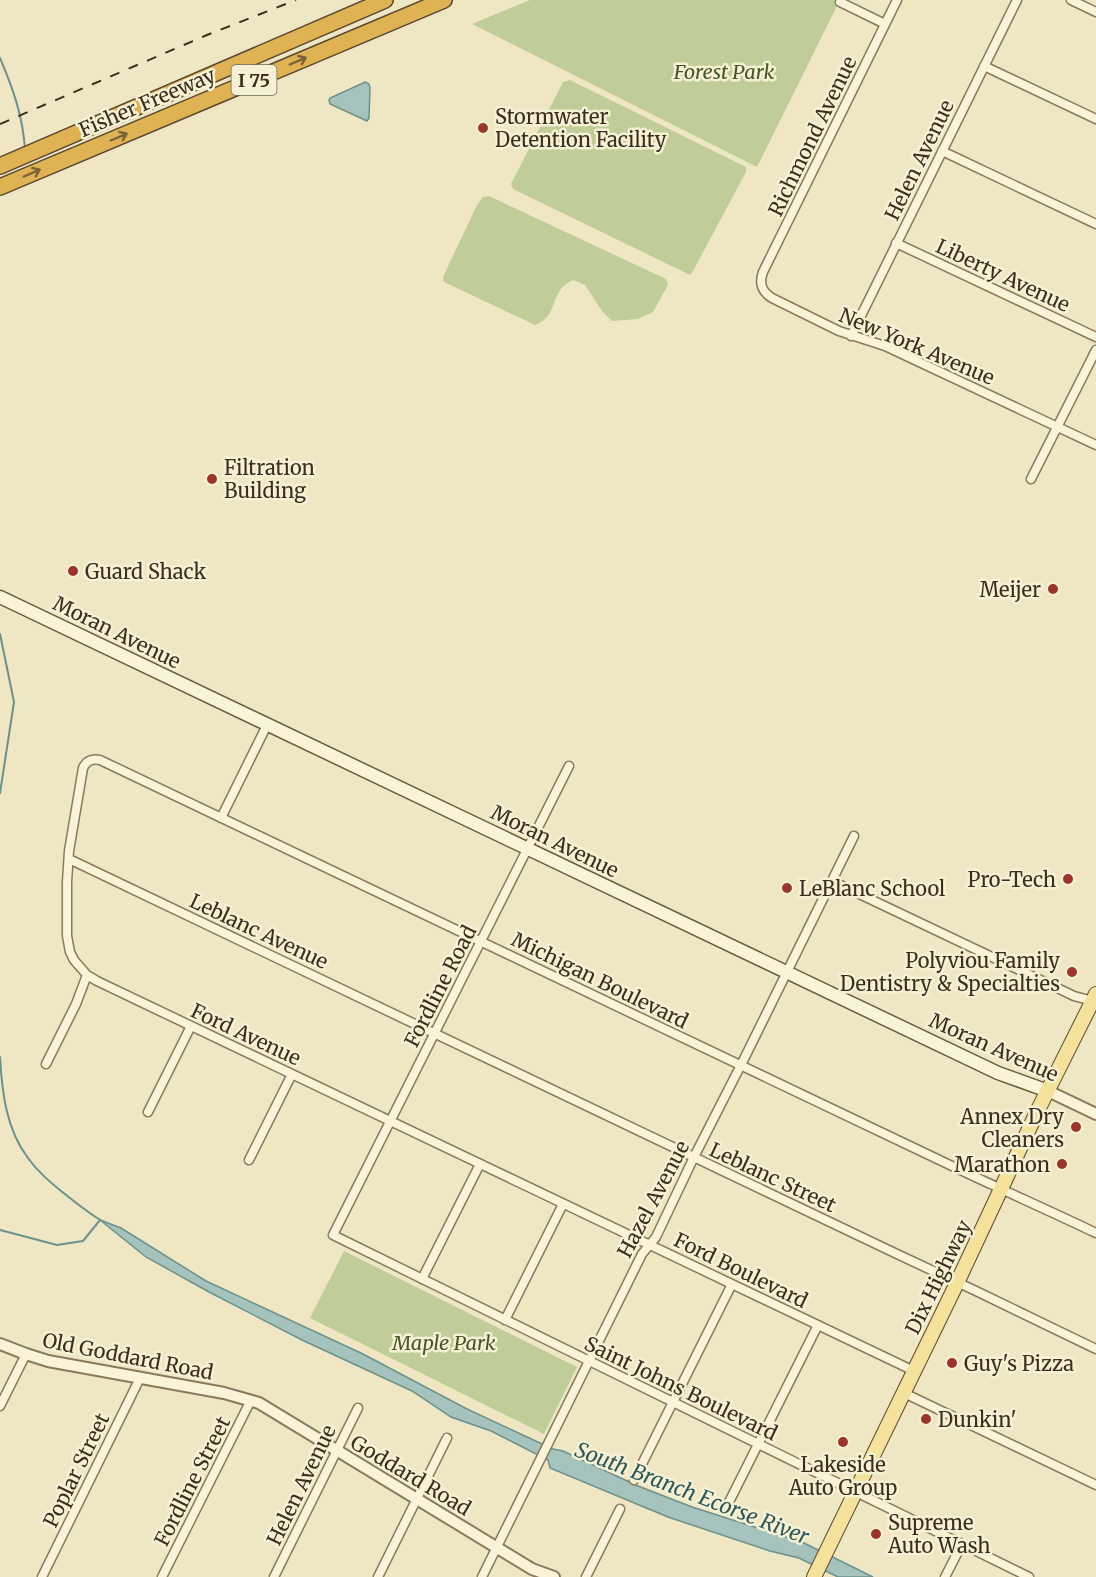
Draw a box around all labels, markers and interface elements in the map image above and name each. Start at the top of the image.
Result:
street label: Richmond Avenue [762,52,862,220]
one-way arrow [289,55,307,66]
park label: Forest Park [673,59,774,84]
street label: Fisher Freeway [75,62,219,142]
road number: I 75 [232,65,276,95]
street label: Helen Avenue [879,96,959,224]
place label: Stormwater Detention Facility [495,104,667,152]
marker: Stormwater Detention Facility [476,121,490,135]
one-way arrow [109,131,127,142]
one-way arrow [23,167,41,178]
street label: Liberty Avenue [932,233,1074,317]
street label: New York Avenue [836,302,998,390]
place label: Filtration Building [224,455,315,503]
marker: Filtration Building [205,472,219,486]
place label: Guard Shack [85,559,207,584]
marker: Guard Shack [66,564,80,578]
place label: Meijer [979,577,1041,602]
marker: Meijer [1046,582,1060,596]
street label: Moran Avenue [49,590,185,674]
street label: Moran Avenue [487,799,623,883]
place label: Pro-Tech [968,867,1056,892]
marker: Pro-Tech [1061,872,1075,886]
place label: LeBlanc School [799,876,945,901]
marker: LeBlanc School [780,881,794,895]
street label: Leblanc Avenue [186,888,332,974]
street label: Fordline Road [399,921,481,1051]
street label: Michigan Boulevard [508,926,692,1034]
place label: Polyviou Family Dentistry & Specialties [840,948,1060,996]
marker: Polyviou Family Dentistry & Specialties [1065,965,1079,979]
street label: Ford Avenue [187,998,305,1070]
street label: Moran Avenue [925,1007,1063,1087]
place label: Annex Dry Cleaners [959,1104,1064,1152]
marker: Annex Dry Cleaners [1069,1120,1083,1134]
street label: Hazel Avenue [612,1136,694,1262]
street label: Leblanc Street [706,1137,841,1217]
place label: Marathon [954,1152,1050,1177]
marker: Marathon [1055,1157,1069,1171]
street label: Dix Highway [900,1216,977,1338]
street label: Ford Boulevard [670,1227,812,1313]
street label: Old Goddard Road [41,1327,215,1385]
park label: Maple Park [391,1330,496,1355]
street label: Saint Johns Boulevard [580,1330,782,1446]
place label: Guy's Pizza [964,1351,1074,1376]
marker: Guy's Pizza [945,1356,959,1370]
place label: Dunkin' [938,1407,1017,1432]
street label: Poplar Street [38,1409,115,1531]
street label: Fordline Street [149,1412,235,1550]
marker: Dunkin' [919,1412,933,1426]
street label: Helen Avenue [261,1421,341,1549]
street label: Goddard Road [346,1429,476,1521]
marker: Lakeside Auto Group [836,1435,850,1449]
water label: South Branch Ecorse River [571,1436,813,1550]
place label: Lakeside Auto Group [788,1452,897,1500]
place label: Supreme Auto Wash [887,1510,990,1558]
marker: Supreme Auto Wash [869,1527,883,1541]

